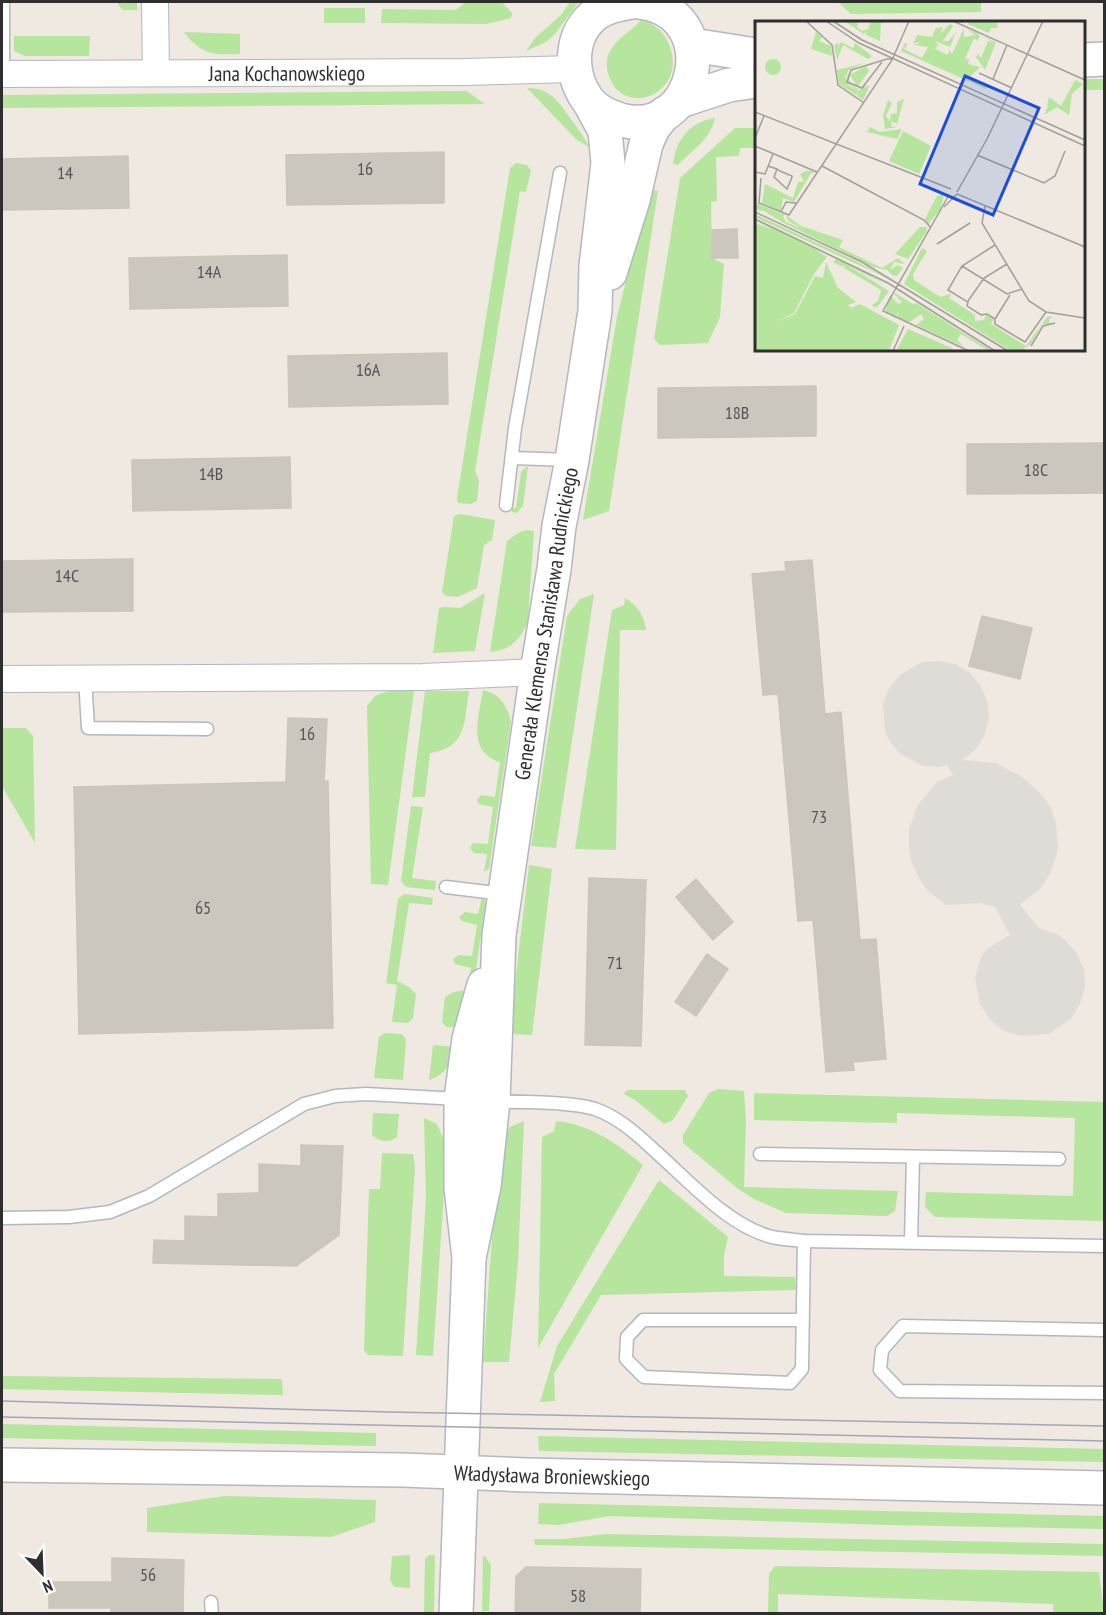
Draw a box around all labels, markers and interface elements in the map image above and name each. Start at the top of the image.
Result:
inset map [755,21,1085,351]
street label: Jana Kochanowskiego [208,59,365,87]
house number: 16 [357,157,373,180]
house number: 14 [57,161,73,184]
house number: 14A [197,260,222,283]
house number: 16A [356,358,381,381]
house number: 18B [725,401,749,424]
house number: 18C [1024,458,1048,481]
house number: 14B [199,462,223,485]
street label: Generała Klemensa Stanisława Rudnickiego [508,465,584,782]
house number: 14C [55,564,79,587]
house number: 16 [299,722,315,745]
house number: 73 [811,805,827,828]
house number: 65 [195,896,211,919]
house number: 71 [607,951,623,974]
street label: Władysława Broniewskiego [453,1459,650,1491]
north arrow [12,1543,72,1603]
house number: 56 [140,1563,156,1586]
text: N [40,1576,56,1598]
house number: 58 [570,1584,586,1607]

